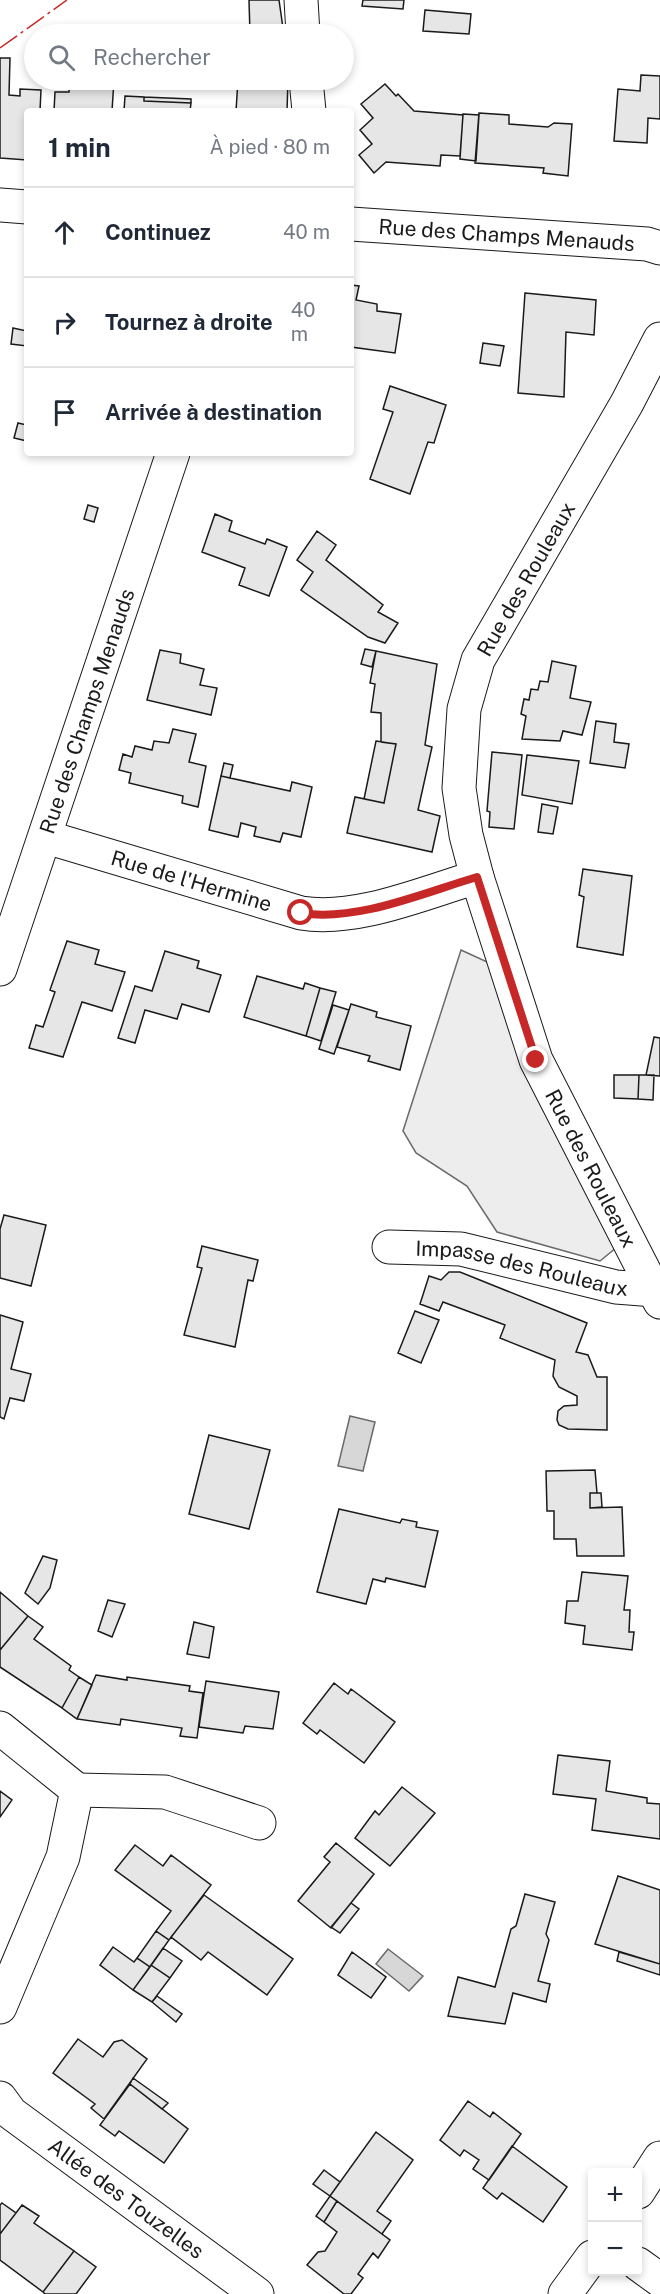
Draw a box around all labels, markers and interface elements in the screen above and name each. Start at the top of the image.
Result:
search box [24,24,354,90]
icon: search [45,41,78,74]
text: Rechercher [93,44,211,70]
text: 1 min [48,132,111,163]
text: À pied · 80 m [209,135,330,159]
street label: Rue des Champs Menauds [378,213,636,256]
icon: ahead [48,216,81,249]
text: Continuez [105,219,211,245]
text: 40 m [283,220,330,244]
text: 40 m [291,298,316,346]
icon: right [48,306,81,339]
text: Tournez à droite [105,309,273,335]
icon: arrive [48,396,81,429]
text: Arrivée à destination [105,399,322,425]
street label: Rue des Rouleaux [472,497,580,661]
street label: Rue des Champs Menauds [34,585,139,837]
street label: Rue de l'Hermine [108,845,275,916]
route start [287,899,313,925]
route end [522,1046,548,1072]
street label: Rue des Rouleaux [541,1085,642,1252]
street label: Impasse des Rouleaux [415,1235,629,1300]
street label: Allée des Touzelles [44,2133,209,2263]
map controls [588,2168,642,2276]
button: + [588,2168,642,2222]
button: − [588,2222,642,2276]

